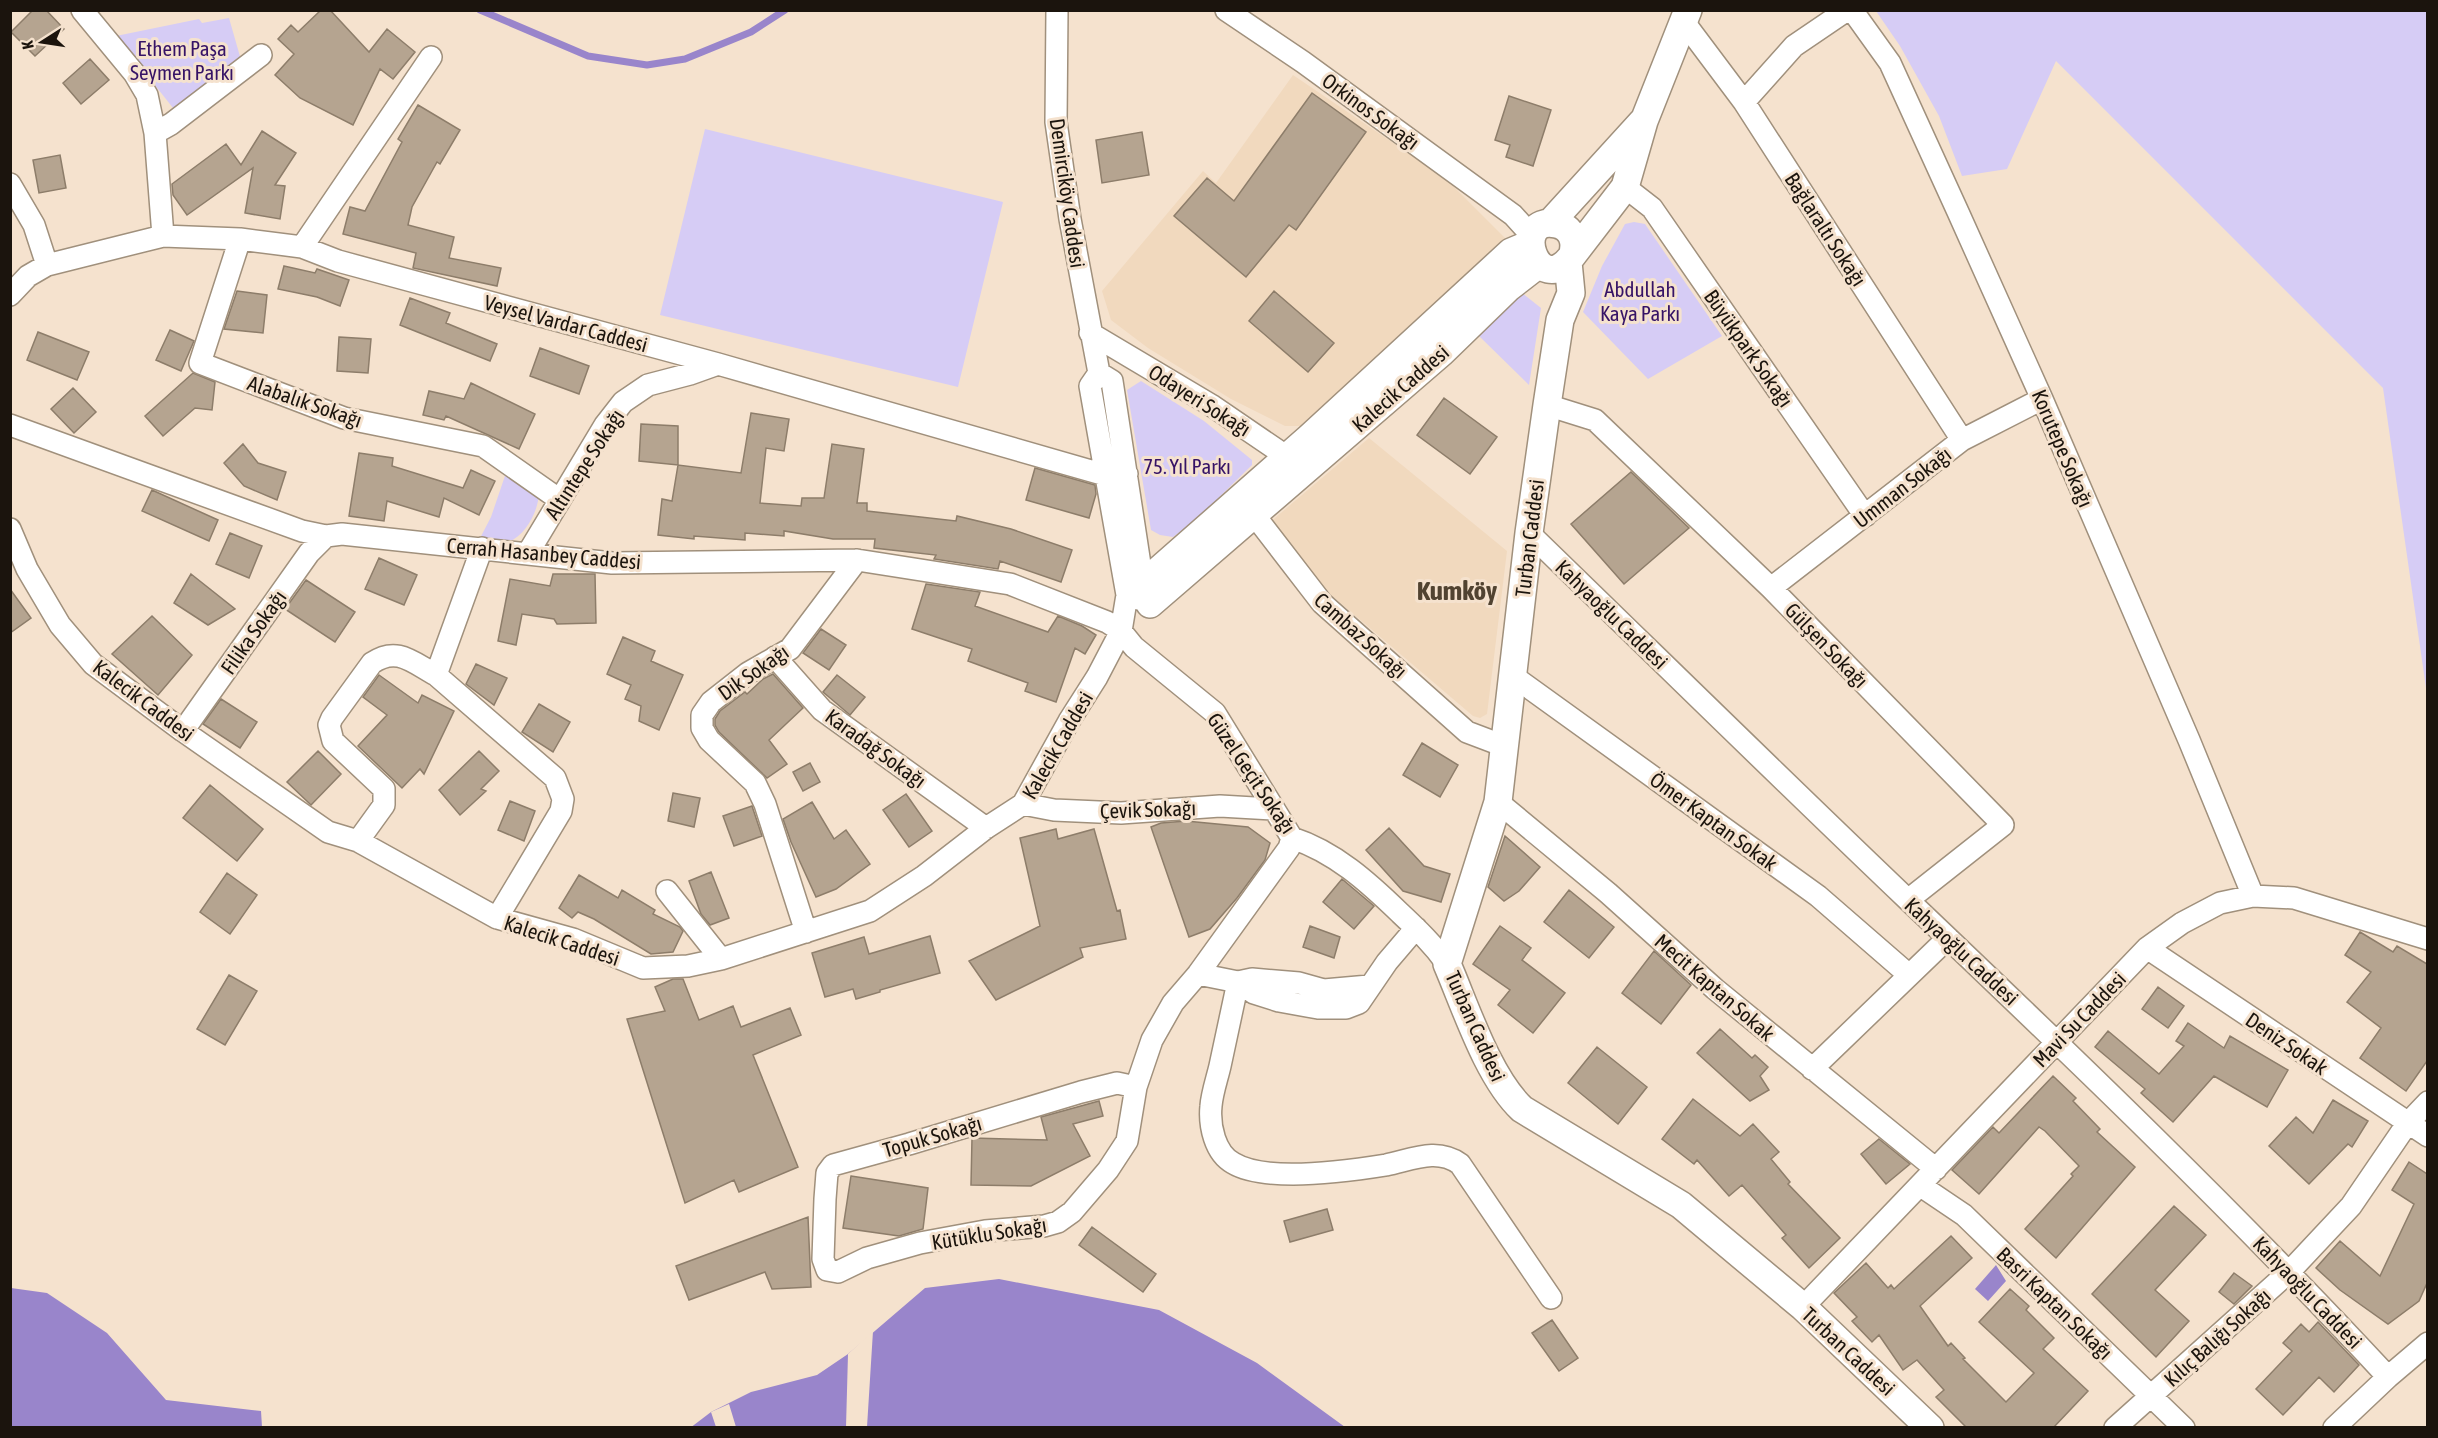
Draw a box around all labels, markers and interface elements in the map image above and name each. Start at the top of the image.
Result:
north arrow [12,12,72,72]
park label: Ethem Paşa Seymen Parkı [130,36,234,84]
text: K [18,39,37,51]
street label: Orkinos Sokağı [1318,68,1424,154]
street label: Demirciköy Caddesi [1046,117,1090,269]
street label: Bağlaraltı Sokağı [1780,168,1872,290]
park label: Abdullah Kaya Parkı [1600,277,1680,325]
street label: Büyükpark Sokağı [1700,285,1798,411]
street label: Veysel Vardar Caddesi [482,290,650,356]
street label: Kalecik Caddesi [1347,340,1453,436]
street label: Odayeri Sokağı [1145,359,1255,441]
street label: Alabalık Sokağı [245,370,365,432]
street label: Korutepe Sokağı [2027,386,2099,510]
street label: Altıntepe Sokağı [540,405,628,523]
street label: Umman Sokağı [1849,442,1955,532]
park label: 75. Yıl Parkı [1143,454,1231,478]
street label: Turban Caddesi [1510,478,1548,598]
street label: Cerrah Hasanbey Caddesi [446,533,642,573]
street label: Kahyaoğlu Caddesi [1551,555,1673,673]
district label: Kumköy [1417,575,1497,606]
street label: Filika Sokağı [215,585,291,679]
street label: Cambaz Sokağı [1310,587,1412,683]
street label: Gülşen Sokağı [1781,598,1873,692]
street label: Dik Sokağı [713,639,793,705]
street label: Kalecik Caddesi [89,654,199,746]
street label: Kalecik Caddesi [1017,687,1097,803]
street label: Karadağ Sokağı [821,704,931,792]
street label: Güzel Geçit Sokağı [1203,708,1301,838]
street label: Ömer Kaptan Sokak [1646,767,1782,875]
street label: Çevik Sokağı [1100,795,1196,823]
street label: Kahyaoğlu Caddesi [1900,892,2024,1010]
street label: Kalecik Caddesi [501,910,623,970]
street label: Mecit Kaptan Sokak [1650,929,1780,1045]
street label: Mavi Su Caddesi [2028,966,2130,1072]
street label: Turban Caddesi [1441,967,1511,1085]
street label: Deniz Sokak [2241,1007,2333,1079]
street label: Topuk Sokağı [880,1110,984,1162]
street label: Kütüklu Sokağı [930,1212,1048,1254]
street label: Kahyaoğlu Caddesi [2249,1231,2367,1353]
street label: Basri Kaptan Sokağı [1992,1242,2118,1364]
street label: Kılıç Balığı Sokağı [2159,1283,2275,1391]
street label: Turban Caddesi [1798,1302,1900,1400]

